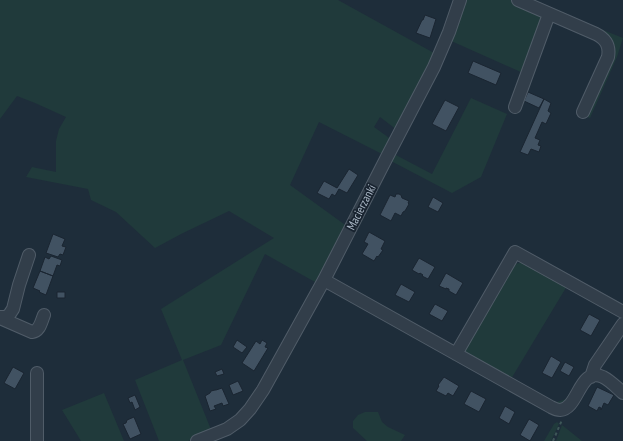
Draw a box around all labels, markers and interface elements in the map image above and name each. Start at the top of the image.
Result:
street label: Macierzanki [343,182,379,232]

